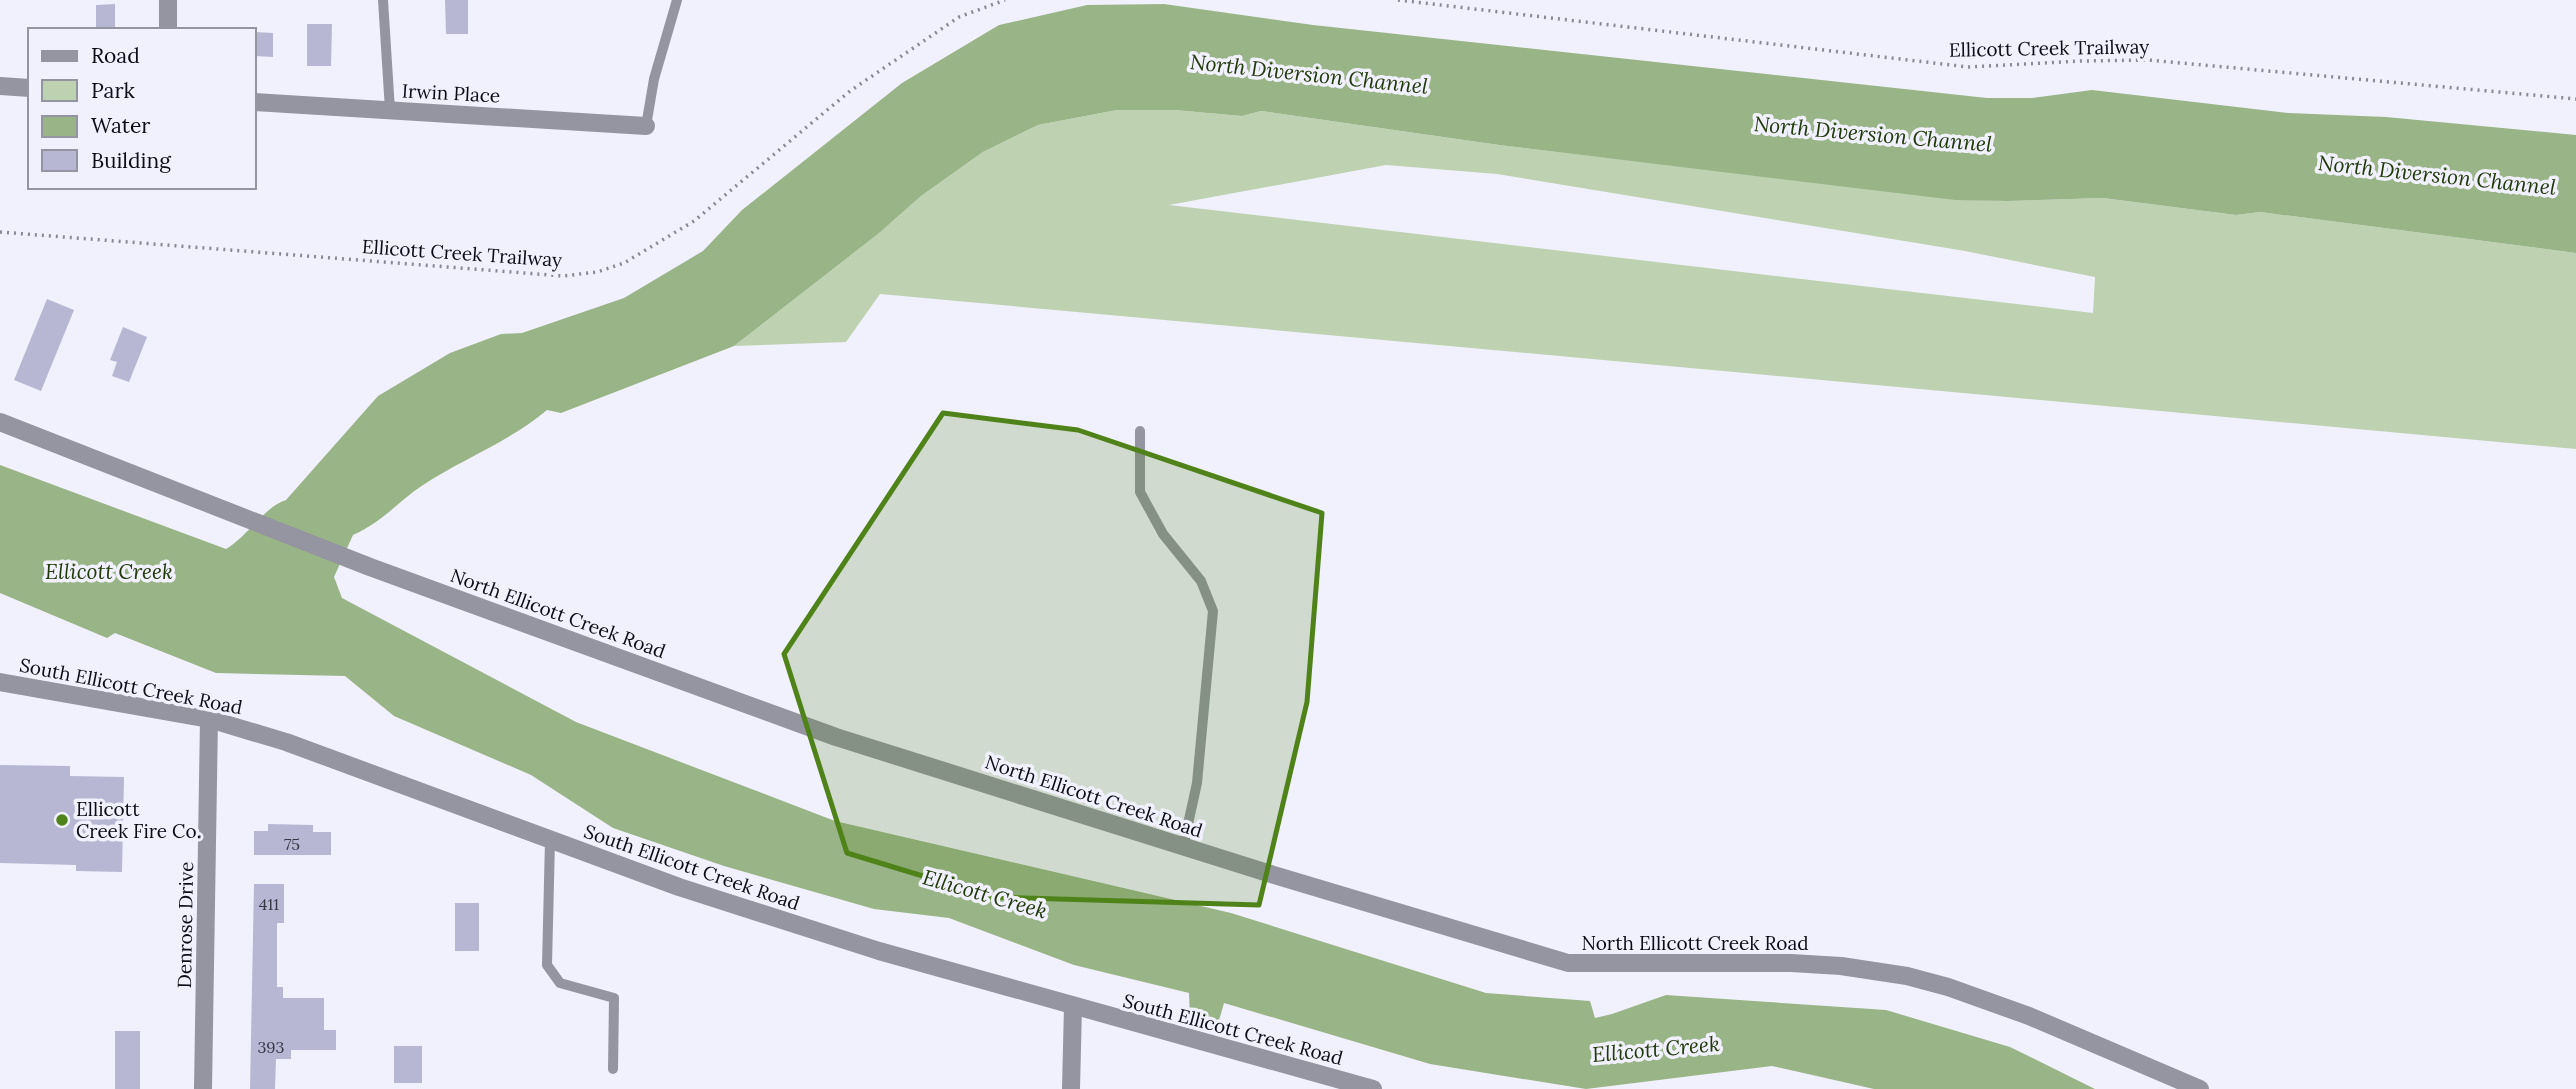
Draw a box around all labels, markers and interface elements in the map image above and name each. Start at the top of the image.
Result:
legend [28,28,256,189]
street label: Ellicott Creek Trailway [1949,34,2149,62]
text: Road [91,42,140,69]
water label: North Diversion Channel [1189,48,1429,100]
text: Park [91,77,135,104]
street label: Irwin Place [401,78,501,108]
water label: North Diversion Channel [1753,110,1993,158]
text: Water [91,112,150,139]
text: Building [91,147,171,174]
water label: North Diversion Channel [2317,149,2557,201]
street label: Ellicott Creek Trailway [361,234,563,272]
water label: Ellicott Creek [45,558,173,585]
street label: North Ellicott Creek Road [447,563,669,663]
street label: South Ellicott Creek Road [17,653,245,719]
street label: North Ellicott Creek Road [982,749,1206,843]
place label: Ellicott Creek Fire Co. [76,797,201,843]
marker: Ellicott Creek Fire Co. [54,812,70,828]
street label: South Ellicott Creek Road [581,819,803,915]
house number: 75 [284,834,300,854]
street label: Denrose Drive [172,861,198,989]
water label: Ellicott Creek [920,863,1050,925]
house number: 411 [259,894,279,914]
street label: North Ellicott Creek Road [1581,931,1809,955]
street label: South Ellicott Creek Road [1120,988,1346,1070]
water label: Ellicott Creek [1591,1030,1721,1068]
house number: 393 [257,1037,285,1057]

